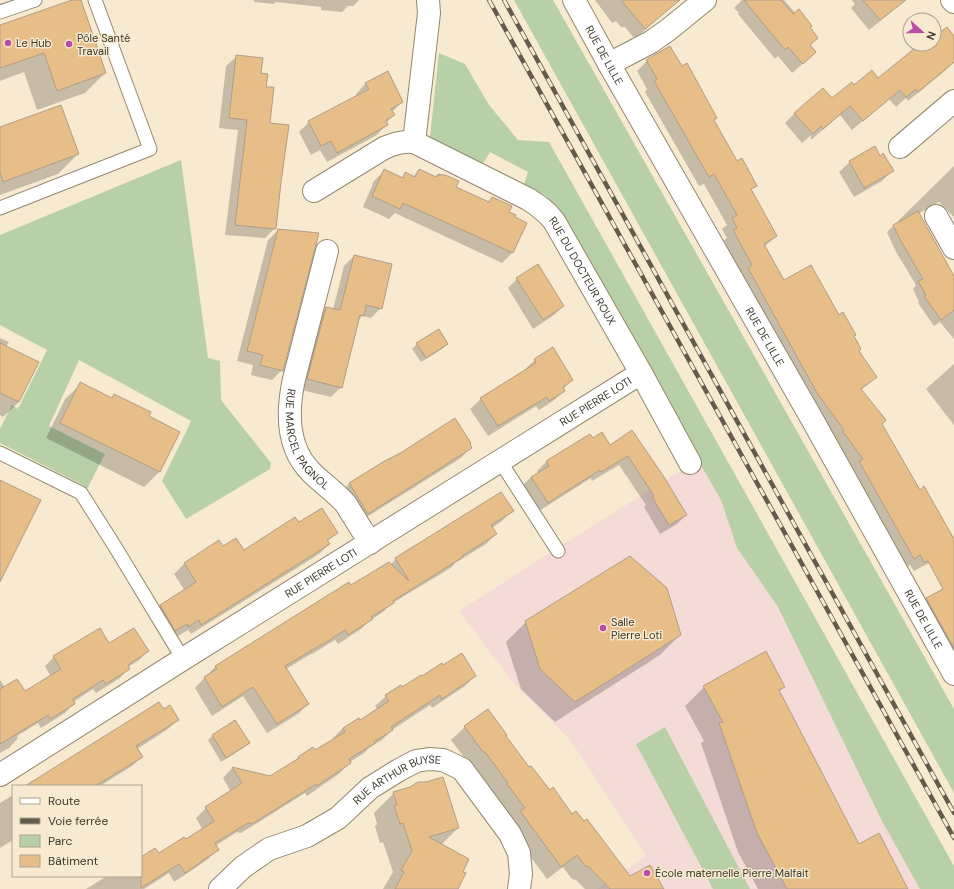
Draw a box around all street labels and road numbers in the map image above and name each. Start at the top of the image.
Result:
street label: RUE DE LILLE [582,23,626,87]
street label: RUE DU DOCTEUR ROUX [546,214,619,328]
street label: RUE DE LILLE [742,305,787,369]
street label: RUE PIERRE LOTI [557,374,634,429]
street label: RUE MARCEL PAGNOL [283,388,333,493]
street label: RUE PIERRE LOTI [282,545,359,601]
street label: RUE DE LILLE [901,587,946,651]
street label: RUE ARTHUR BUYSE [350,752,441,808]

